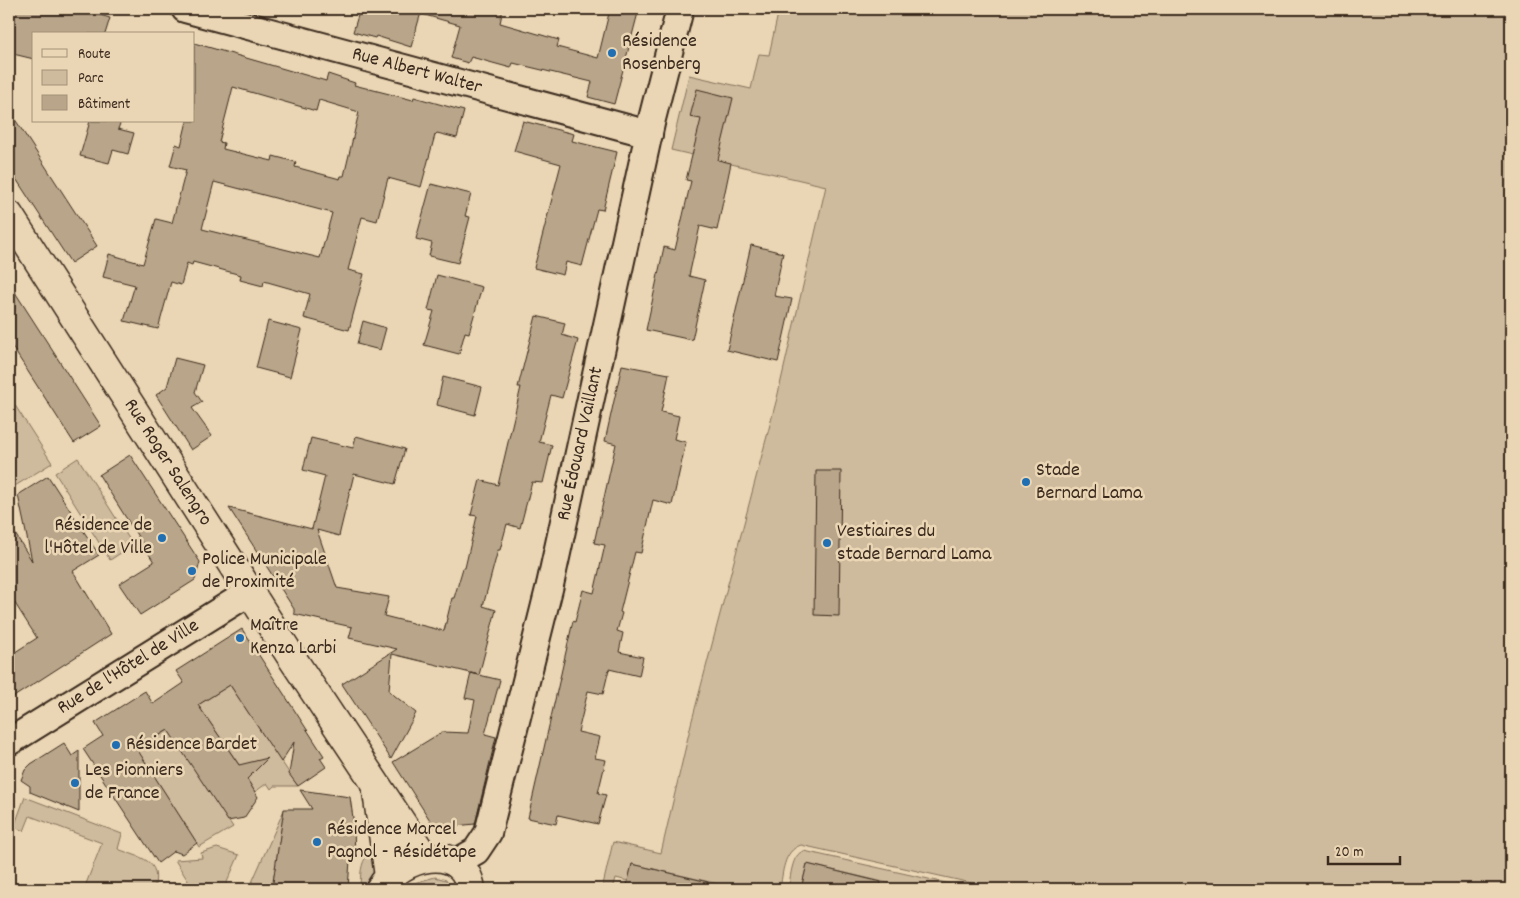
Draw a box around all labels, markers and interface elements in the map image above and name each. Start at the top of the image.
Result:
place label: Résidence Rosenberg [622,28,701,79]
legend [32,32,195,122]
street label: Rue Albert Walter [349,41,485,102]
text: Route [78,44,111,66]
marker: Résidence Rosenberg [606,47,618,59]
text: Parc [78,68,103,90]
text: Bâtiment [78,94,131,116]
street label: Rue Édouard Vaillant [550,364,611,523]
street label: Rue Roger Salengro [116,394,218,532]
place label: Stade Bernard Lama [1036,457,1143,508]
marker: Stade Bernard Lama [1020,476,1032,488]
place label: Résidence de l'Hôtel de Ville [44,512,152,563]
place label: Vestiaires du stade Bernard Lama [837,518,992,569]
marker: Résidence de l'Hôtel de Ville [156,532,168,544]
marker: Vestiaires du stade Bernard Lama [821,537,833,549]
place label: Police Municipale de Proximité [202,546,327,597]
marker: Police Municipale de Proximité [186,565,198,577]
place label: Maître Kenza Larbi [250,612,336,663]
street label: Rue de l'Hôtel de Ville [52,613,205,722]
marker: Maître Kenza Larbi [234,632,246,644]
place label: Résidence Bardet [126,731,257,759]
marker: Résidence Bardet [110,739,122,751]
place label: Les Pionniers de France [85,757,183,808]
marker: Les Pionniers de France [69,777,81,789]
place label: Résidence Marcel Pagnol - Résidétape [327,816,477,867]
scale bar [1328,833,1400,865]
marker: Résidence Marcel Pagnol - Résidétape [311,836,323,848]
text: 20 m [1335,842,1363,864]

